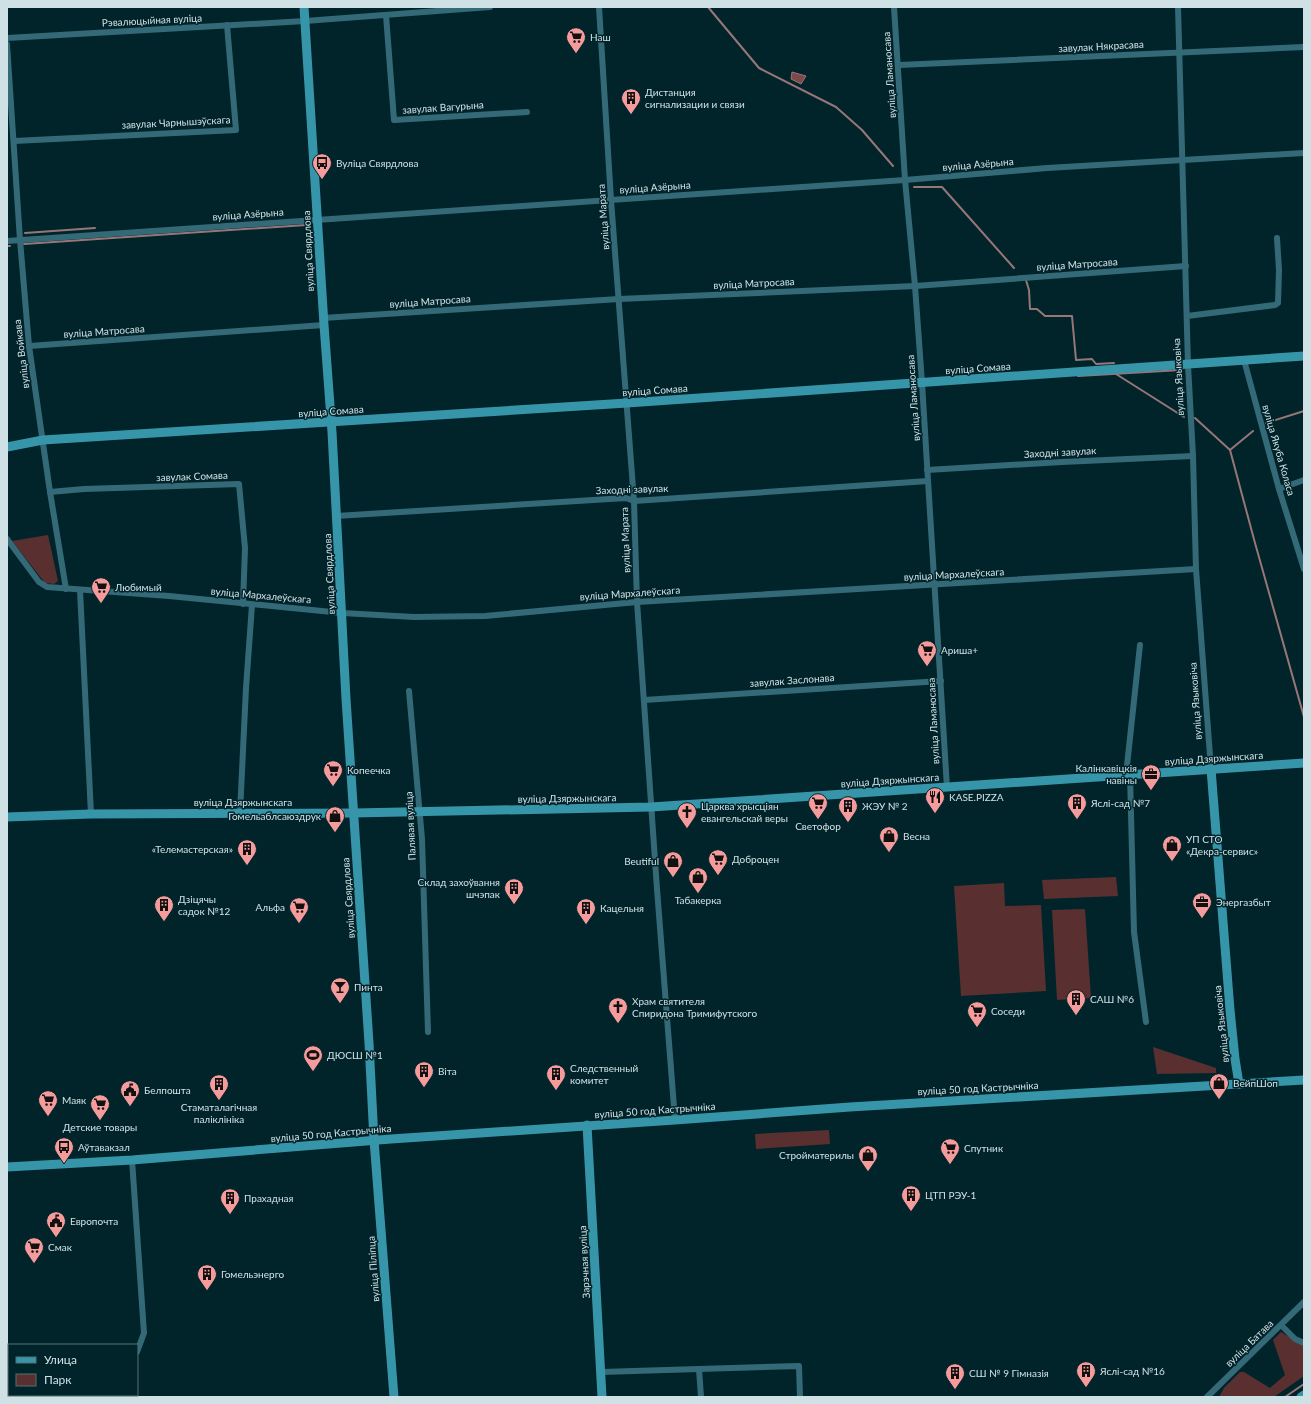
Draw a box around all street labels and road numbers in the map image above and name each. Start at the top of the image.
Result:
street label: Рэвалюцыйная вуліца [102,11,202,29]
street label: вуліца Ламаносава [880,31,898,119]
street label: завулак Някрасава [1058,38,1144,54]
street label: завулак Вагурына [402,98,484,116]
street label: завулак Чарнышэўскага [121,113,231,131]
street label: вуліца Азёрына [942,155,1014,173]
street label: вуліца Азёрына [619,179,691,195]
street label: вуліца Марата [595,184,611,250]
street label: вуліца Азёрына [212,206,284,222]
street label: вуліца Свярдлова [300,210,316,292]
street label: вуліца Матросава [1036,255,1118,273]
street label: вуліца Матросава [713,275,795,291]
street label: вуліца Матросава [389,292,471,310]
street label: вуліца Войкава [11,319,31,389]
street label: вуліца Матросава [63,322,145,340]
street label: вуліца Языковіча [1170,338,1186,416]
street label: вуліца Ламаносава [904,354,922,442]
street label: вуліца Сомава [945,360,1011,376]
street label: вуліца Сомава [622,382,688,398]
street label: вуліца Сомава [298,403,364,419]
street label: вуліца Якуба Коласа [1260,403,1298,497]
street label: Заходні завулак [1023,444,1097,460]
street label: завулак Сомава [156,469,228,483]
street label: Заходні завулак [595,482,669,496]
street label: вуліца Марата [618,507,632,573]
street label: вуліца Свярдлова [321,533,337,615]
street label: вуліца Мархалеўскага [903,565,1005,583]
street label: вуліца Мархалеўскага [579,583,681,603]
street label: вуліца Мархалеўскага [210,585,312,605]
street label: вуліца Языковіча [1186,662,1204,740]
street label: завулак Заслонава [749,671,835,689]
street label: вуліца Ламаносава [925,677,941,764]
street label: вуліца Дзяржынскага [1164,749,1264,767]
street label: вуліца Дзяржынскага [840,771,940,789]
street label: Палявая вуліца [402,791,418,861]
street label: вуліца Дзяржынскага [518,791,616,805]
street label: вуліца Дзяржынскага [194,796,292,808]
street label: вуліца Свярдлова [339,857,357,939]
street label: вуліца Языковіча [1211,985,1231,1063]
street label: вуліца 50 год Кастрычніка [917,1079,1039,1097]
street label: вуліца 50 год Кастрычніка [594,1100,716,1120]
street label: вуліца 50 год Кастрычніка [270,1122,392,1144]
street label: Зарэчная вуліца [576,1225,592,1299]
street label: вуліца Піліпца [365,1236,381,1302]
street label: вуліца Батава [1222,1317,1276,1369]

